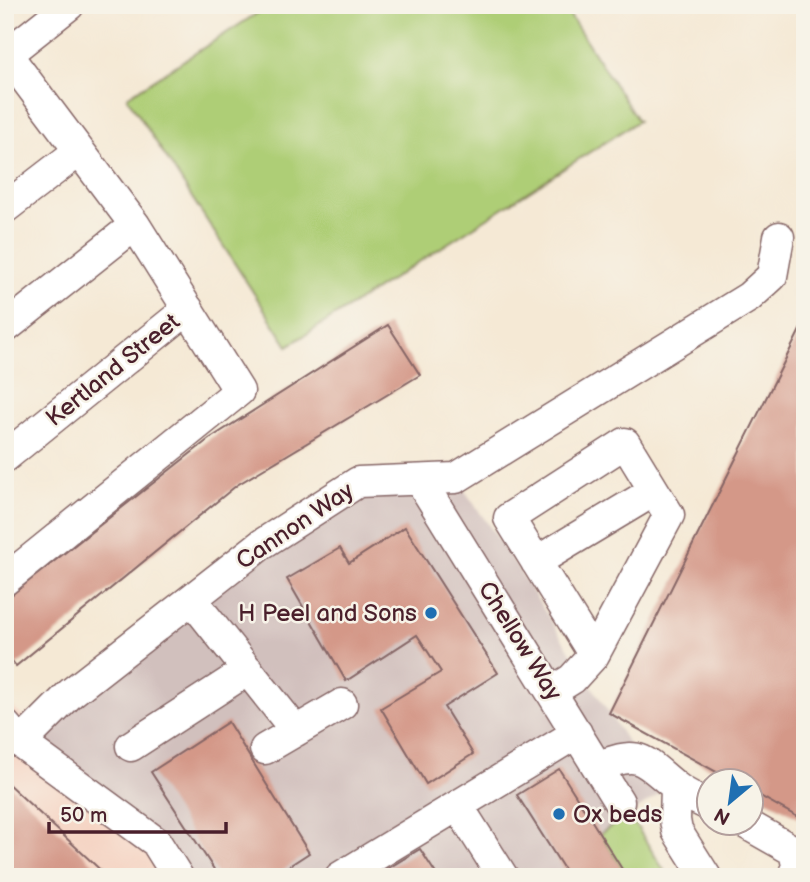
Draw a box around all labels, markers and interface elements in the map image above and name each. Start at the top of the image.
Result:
street label: Kertland Street [40,307,186,433]
street label: Cannon Way [231,476,359,576]
street label: Chellow Way [472,576,568,706]
place label: H Peel and Sons [238,599,417,628]
marker: H Peel and Sons [423,605,439,621]
north arrow [694,766,764,836]
scale bar [49,791,226,835]
place label: Ox beds [573,800,662,829]
text: N [711,802,734,829]
text: 50 m [60,803,107,828]
marker: Ox beds [551,806,567,822]

